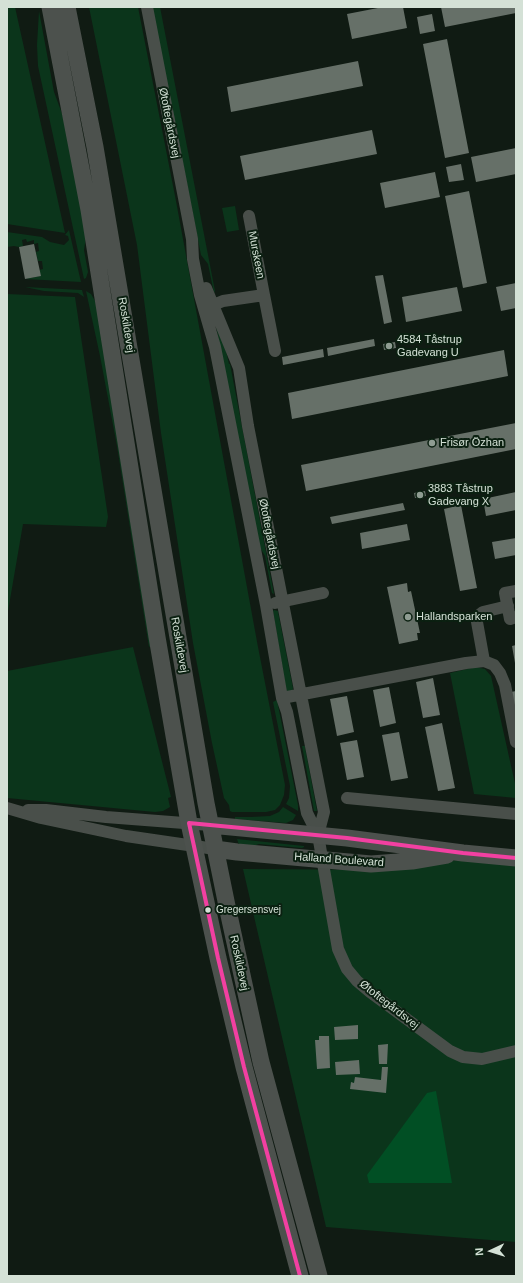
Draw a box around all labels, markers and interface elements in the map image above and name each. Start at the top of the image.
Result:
street label: Øtoftegårdsvej [156,87,182,159]
street label: Murskeen [245,230,267,280]
street label: Roskildevej [115,296,137,354]
place label: 4584 Tåstrup Gadevang U [397,333,462,359]
marker: 4584 Tåstrup Gadevang U [384,341,394,351]
place label: Frisør Özhan [440,436,504,450]
marker: Frisør Özhan [427,438,437,448]
place label: 3883 Tåstrup Gadevang X [428,482,493,508]
marker: 3883 Tåstrup Gadevang X [415,490,425,500]
street label: Øtoftegårdsvej [256,498,282,570]
place label: Hallandsparken [416,610,492,624]
marker: Hallandsparken [403,612,413,622]
street label: Roskildevej [168,616,190,674]
street label: Halland Boulevard [294,850,384,870]
place label: Gregersensvej [216,904,281,916]
marker: Gregersensvej [203,905,213,915]
street label: Roskildevej [227,934,251,992]
street label: Øtoftegårdsvej [357,978,421,1032]
north arrow [471,1231,511,1271]
text: N [473,1247,485,1256]

